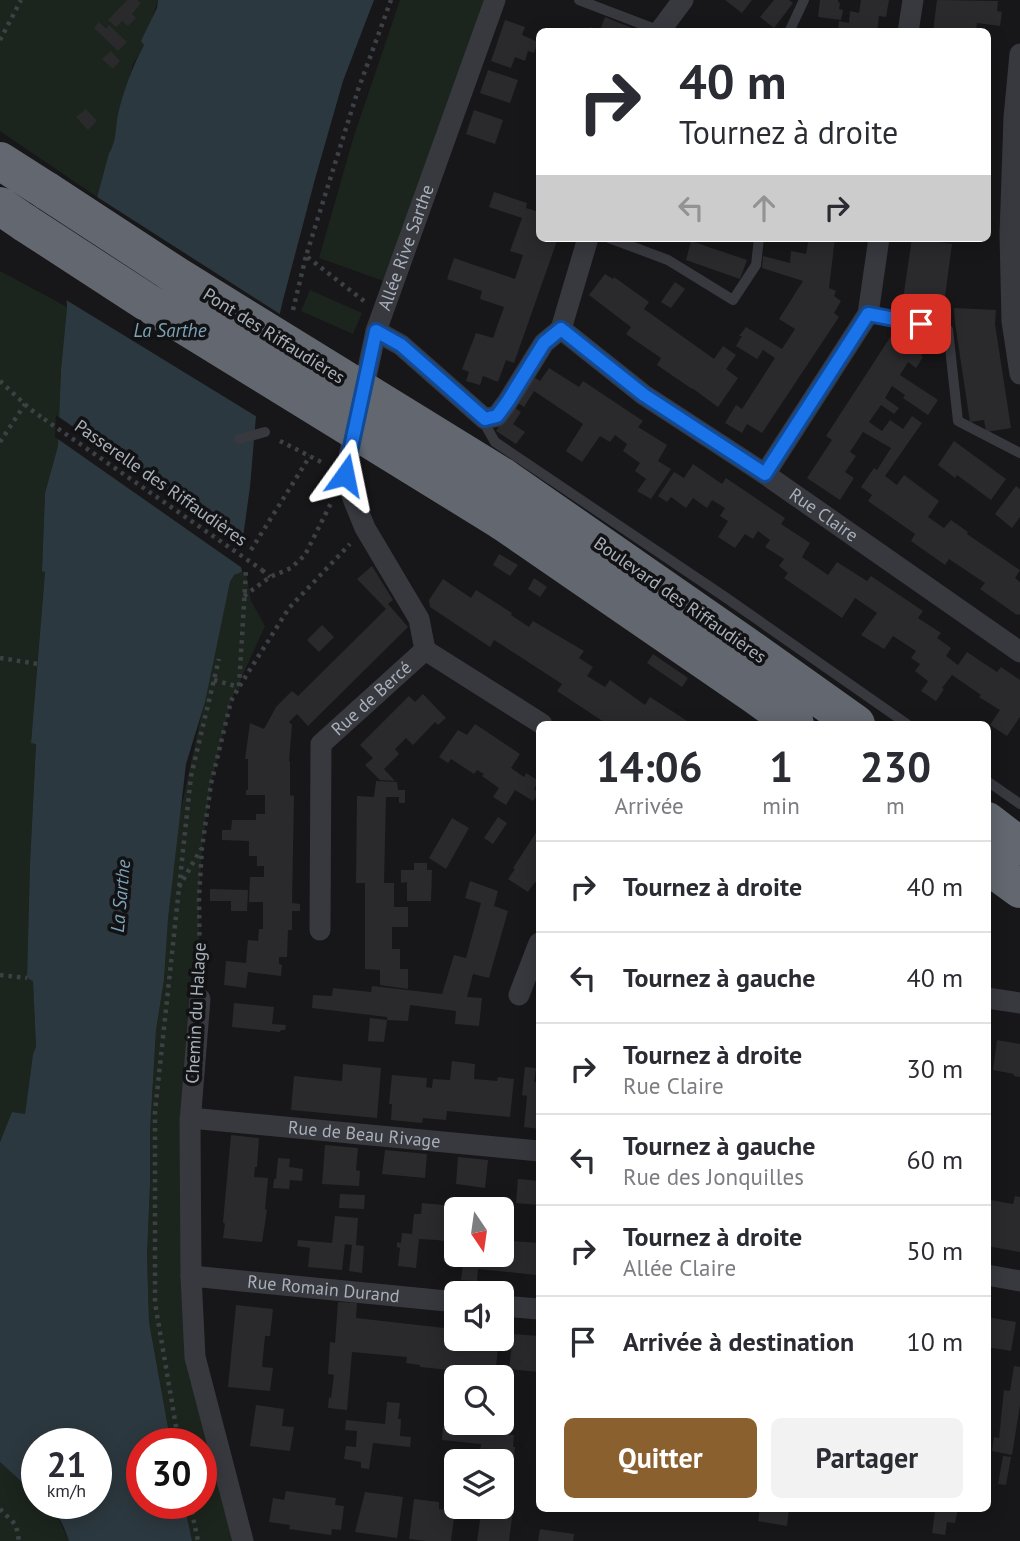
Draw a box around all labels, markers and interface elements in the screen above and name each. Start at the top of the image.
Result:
text: 40 m [679,49,786,113]
icon: right [564,56,655,147]
text: Tournez à droite [679,111,898,153]
street label: Allée Rive Sarthe [372,181,439,314]
icon: left [672,189,710,227]
icon: ahead [745,189,783,227]
icon: right [818,189,856,227]
street label: Pont des Riffaudières [199,283,350,389]
pin [891,294,951,354]
icon: arrive [902,305,940,343]
water label: La Sarthe [134,318,207,342]
street label: Passerelle des Riffaudières [70,414,252,551]
position arrow [308,438,382,512]
street label: Rue Claire [785,483,863,546]
street label: Boulevard des Riffaudières [590,531,771,668]
street label: Rue de Bercé [326,656,416,740]
text: 14:06 [596,739,702,794]
text: 1 [769,739,793,794]
text: 230 [860,739,931,794]
text: Arrivée [615,791,684,820]
text: min [762,791,800,820]
text: m [886,791,905,820]
water label: La Sarthe [105,858,135,933]
icon: right [564,868,602,906]
text: Tournez à droite [623,870,802,903]
text: 40 m [907,870,963,903]
street label: Chemin du Halage [180,942,211,1084]
icon: left [564,959,602,997]
text: Tournez à gauche [623,961,815,994]
text: 40 m [907,961,963,994]
text: Tournez à droite [623,1038,802,1071]
icon: right [564,1050,602,1088]
text: 30 m [907,1052,963,1085]
text: Rue Claire [623,1071,724,1100]
street label: Rue de Beau Rivage [287,1115,442,1153]
text: Tournez à gauche [623,1129,815,1162]
icon: left [564,1141,602,1179]
text: 60 m [907,1143,963,1176]
text: Rue des Jonquilles [623,1162,804,1191]
north arrow [444,1197,514,1267]
map controls [444,1197,514,1519]
text: Tournez à droite [623,1220,802,1253]
icon: right [564,1232,602,1270]
text: 50 m [907,1234,963,1267]
text: Allée Claire [623,1253,736,1282]
street label: Rue Romain Durand [246,1270,401,1307]
button: sound [444,1281,514,1351]
icon: arrive [564,1323,602,1361]
text: Arrivée à destination [623,1325,854,1358]
text: 10 m [907,1325,963,1358]
button: search [444,1365,514,1435]
button: Quitter [564,1418,757,1498]
button: Partager [771,1418,963,1498]
speed limit sign: 30 [126,1428,217,1519]
text: 21 [47,1441,86,1487]
button: layers [444,1449,514,1519]
text: km/h [47,1479,86,1502]

